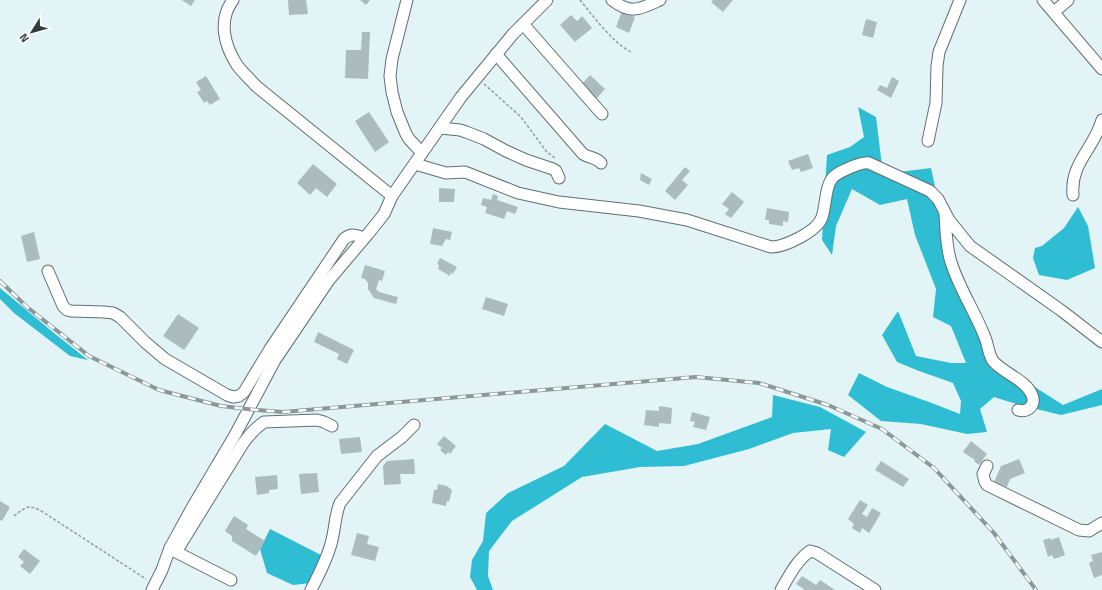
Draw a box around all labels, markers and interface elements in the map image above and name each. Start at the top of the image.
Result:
north arrow [12,12,52,52]
text: N [15,30,33,46]

